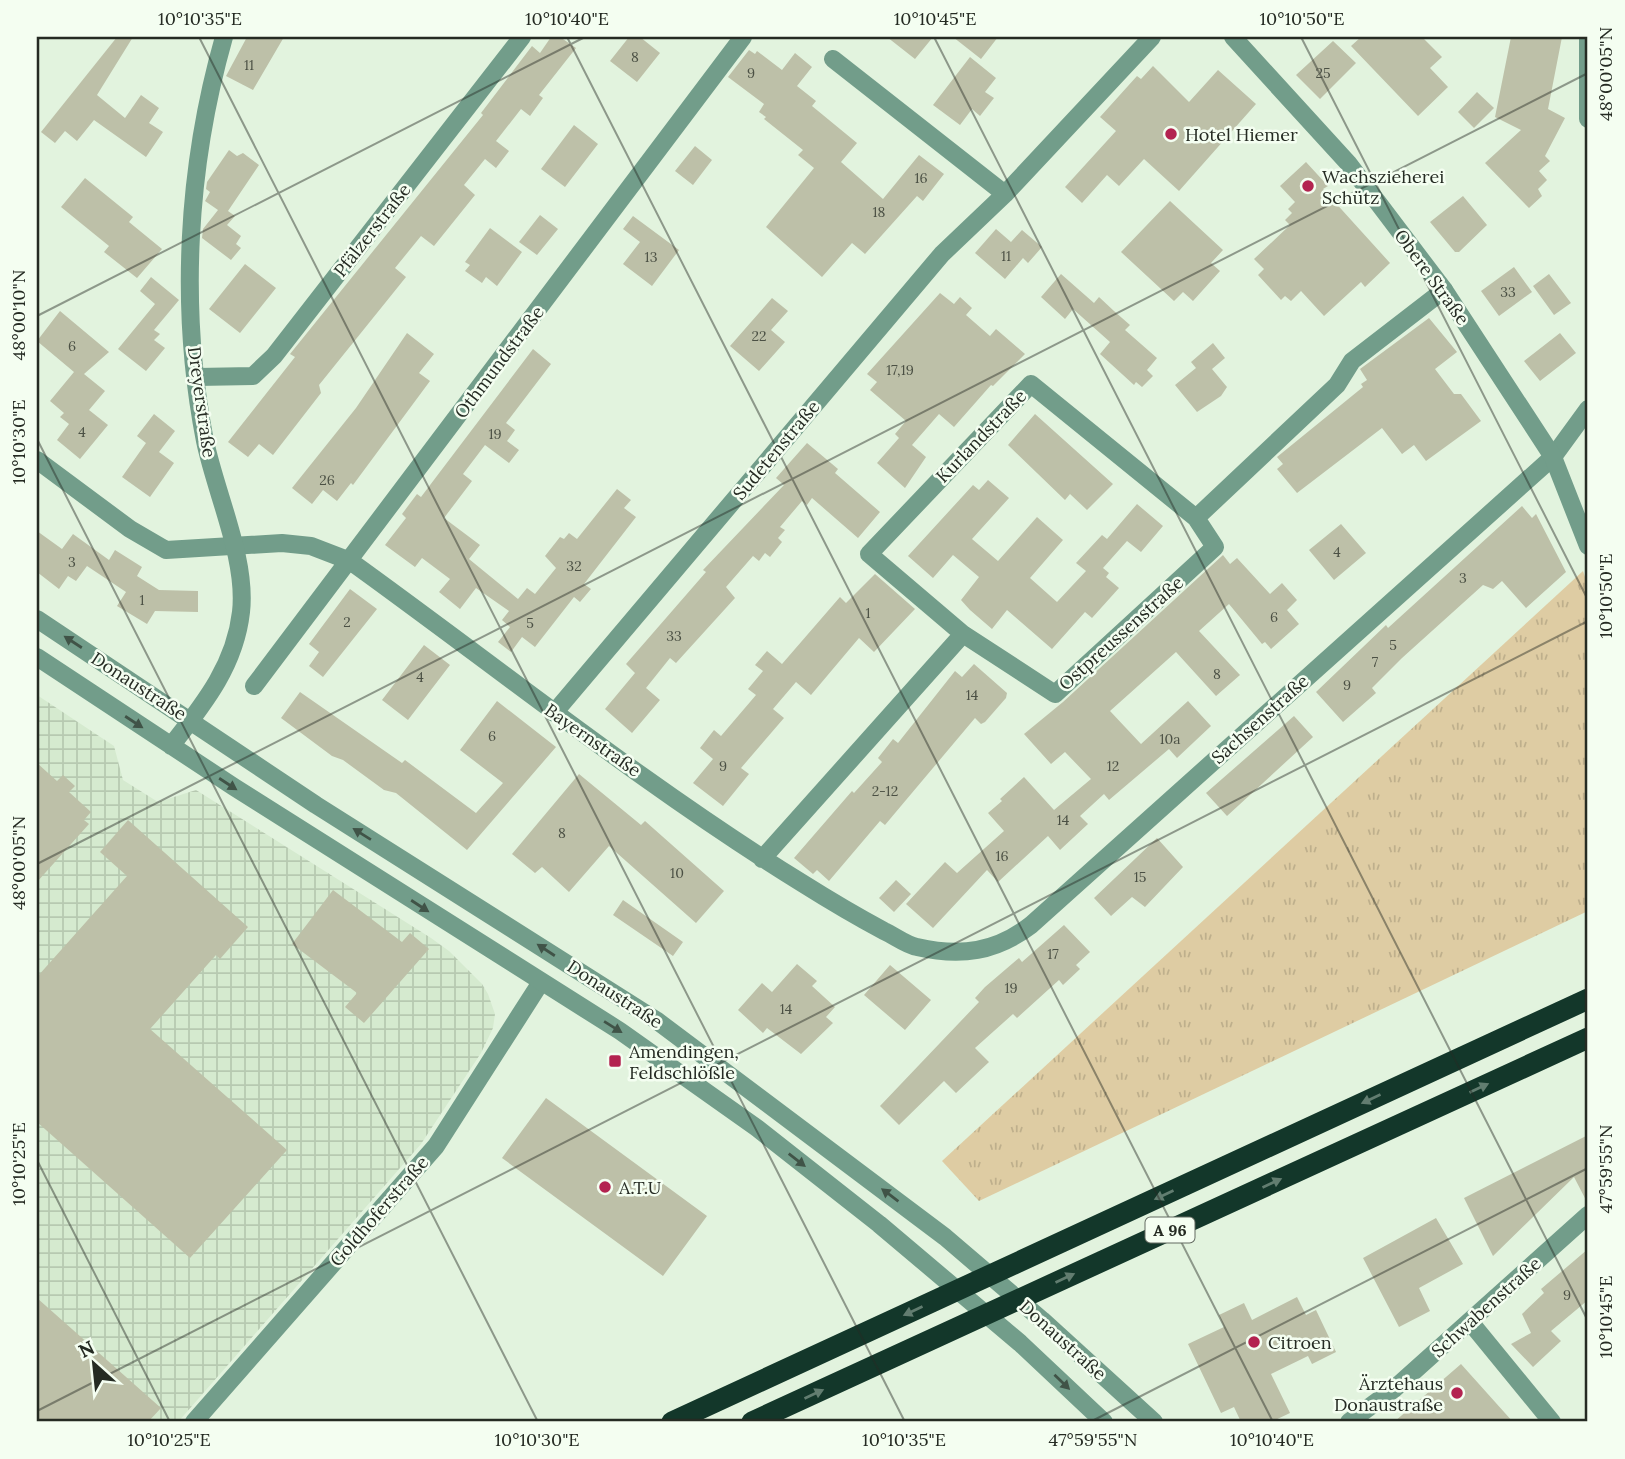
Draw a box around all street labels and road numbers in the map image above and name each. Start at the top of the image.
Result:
street label: Pfälzerstraße [328,179,416,281]
street label: Obere Straße [1390,225,1475,330]
street label: Othmundstraße [449,301,549,423]
street label: Dreyerstraße [183,345,221,459]
street label: Kurlandstraße [931,384,1031,487]
street label: Sudetenstraße [728,395,825,505]
street label: Ostpreussenstraße [1054,571,1188,695]
street label: Donaustraße [87,647,191,725]
street label: Sachsenstraße [1207,669,1314,769]
street label: Bayernstraße [540,698,646,782]
street label: Donaustraße [563,955,667,1033]
street label: Goldhoferstraße [325,1151,433,1271]
road number: A 96 [1146,1218,1194,1242]
street label: Schwabenstraße [1426,1252,1546,1362]
street label: Donaustraße [1015,1295,1111,1385]

